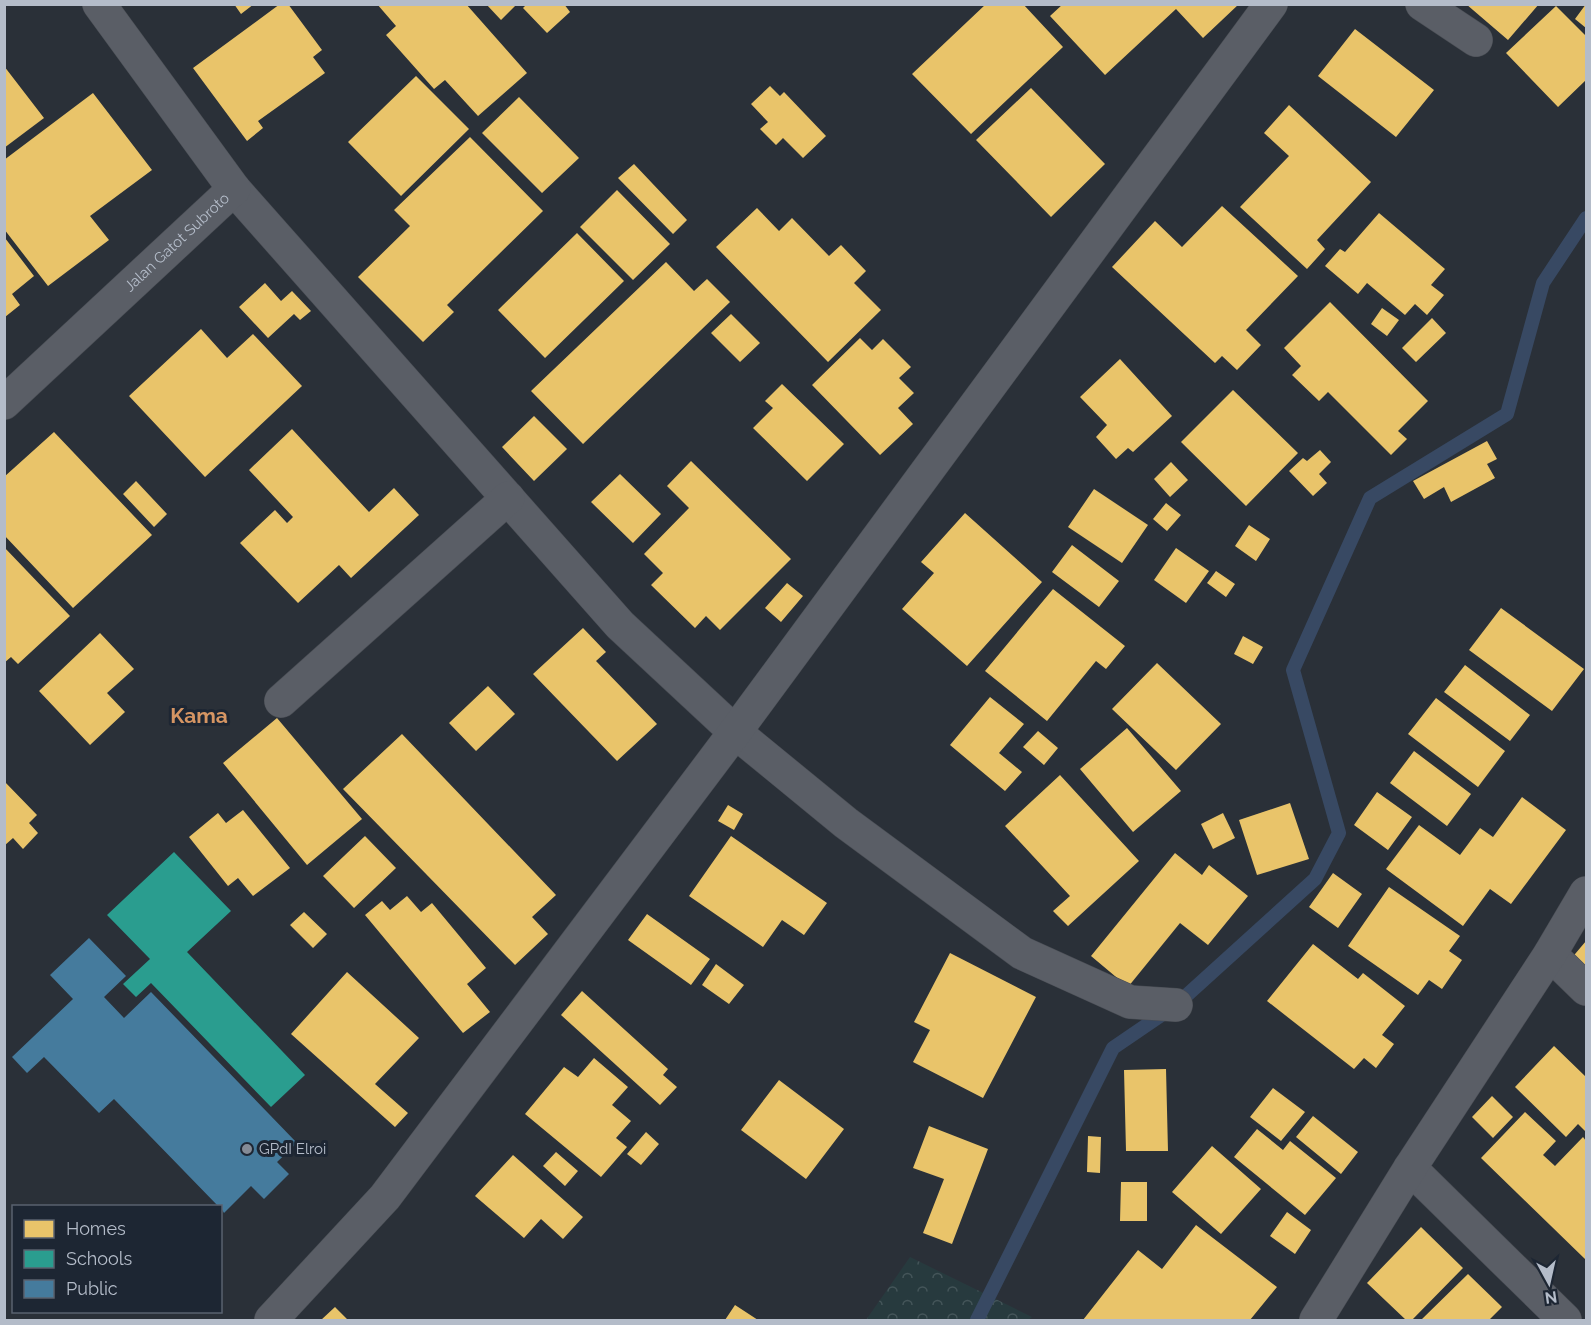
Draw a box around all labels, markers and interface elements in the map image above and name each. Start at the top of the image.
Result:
street label: Jalan Gatot Subroto [121,189,233,295]
district label: Kama [170,703,228,728]
place label: GPdI Elroi [259,1140,326,1158]
marker: GPdI Elroi [240,1142,254,1156]
legend [12,1205,222,1313]
text: Homes [66,1218,126,1239]
text: Schools [66,1248,133,1269]
north arrow [1519,1253,1579,1313]
text: Public [66,1278,118,1299]
text: N [1544,1287,1558,1308]

